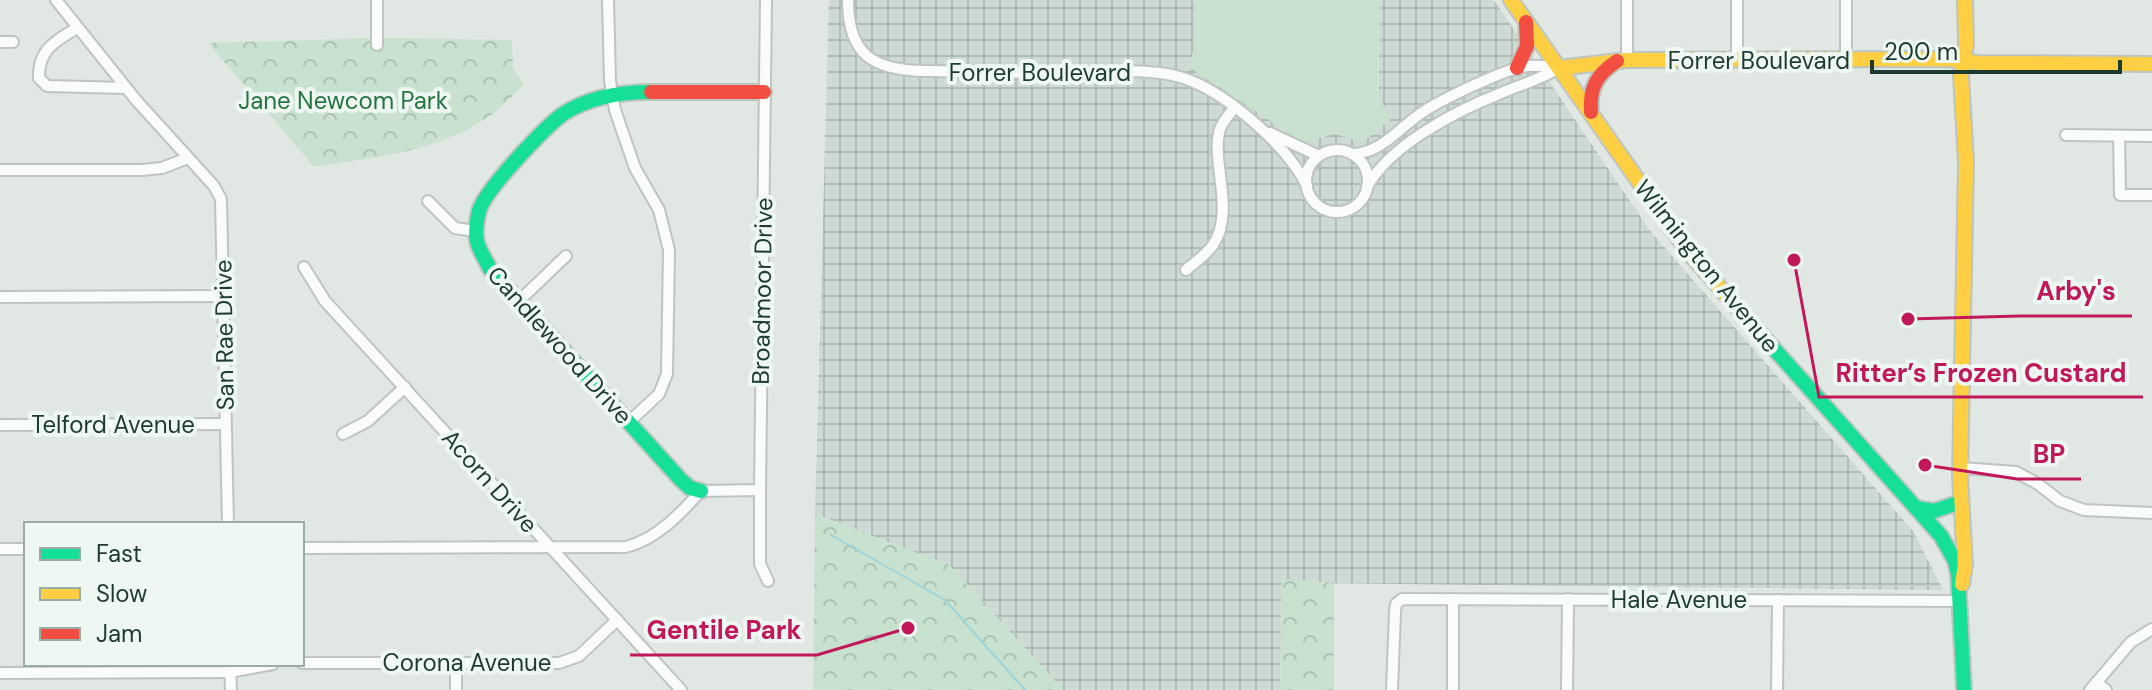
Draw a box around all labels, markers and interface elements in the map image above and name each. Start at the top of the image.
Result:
scale bar [1872,24,2120,74]
text: 200 m [1884,36,1958,67]
street label: Forrer Boulevard [1668,45,1850,76]
street label: Forrer Boulevard [949,57,1131,88]
park label: Jane Newcom Park [238,85,448,116]
street label: Wilmington Avenue [1628,173,1786,359]
street label: Broadmoor Drive [745,197,779,385]
street label: San Rae Drive [207,259,241,411]
street label: Candlewood Drive [481,260,639,430]
callout: Arby's [2020,266,2132,316]
text: Arby's [2036,274,2116,308]
callout: Ritter’s Frozen Custard [1819,347,2143,397]
text: Ritter’s Frozen Custard [1835,356,2127,390]
street label: Telford Avenue [31,409,195,440]
street label: Acorn Drive [435,423,545,539]
callout: BP [2017,429,2081,479]
text: BP [2033,437,2065,471]
legend [24,522,304,666]
text: Fast [96,538,142,569]
text: Slow [96,578,147,609]
street label: Hale Avenue [1611,584,1747,615]
callout: Gentile Park [630,605,817,655]
text: Gentile Park [646,613,802,647]
text: Jam [96,618,142,649]
street label: Corona Avenue [383,647,551,678]

